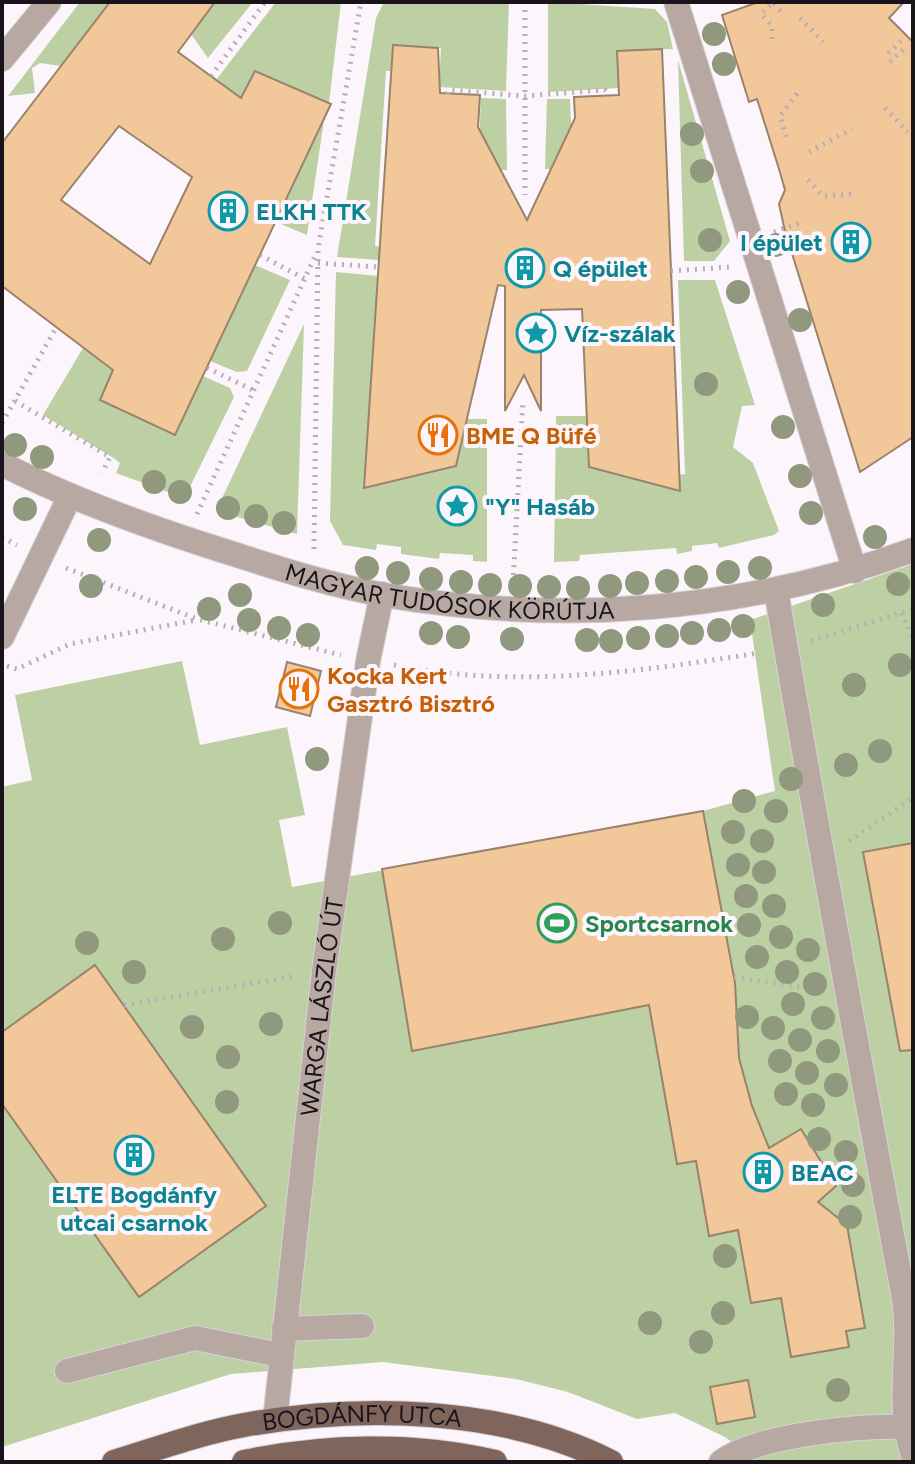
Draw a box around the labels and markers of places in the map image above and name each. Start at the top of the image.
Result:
building icon: ELKH TTK [207,190,249,232]
place label: ELKH TTK [256,197,367,226]
building icon: I épület [830,221,872,263]
place label: I épület [740,228,823,257]
building icon: Q épület [504,247,546,289]
place label: Q épület [553,254,648,283]
place icon: Víz-szálak [515,312,557,354]
place label: Víz-szálak [564,319,676,348]
restaurant icon: BME Q Büfé [417,414,459,456]
place label: BME Q Büfé [466,421,597,450]
place icon: "Y" Hasáb [436,485,478,527]
place label: "Y" Hasáb [485,492,595,521]
place label: Kocka Kert Gasztró Bisztró [327,661,495,718]
restaurant icon: Kocka Kert Gasztró Bisztró [278,668,320,710]
sports icon: Sportcsarnok [536,902,578,944]
place label: Sportcsarnok [585,909,733,938]
building icon: ELTE Bogdánfy utcai csarnok [113,1134,155,1176]
building icon: BEAC [742,1151,784,1193]
place label: BEAC [791,1158,854,1187]
place label: ELTE Bogdánfy utcai csarnok [51,1180,217,1237]

